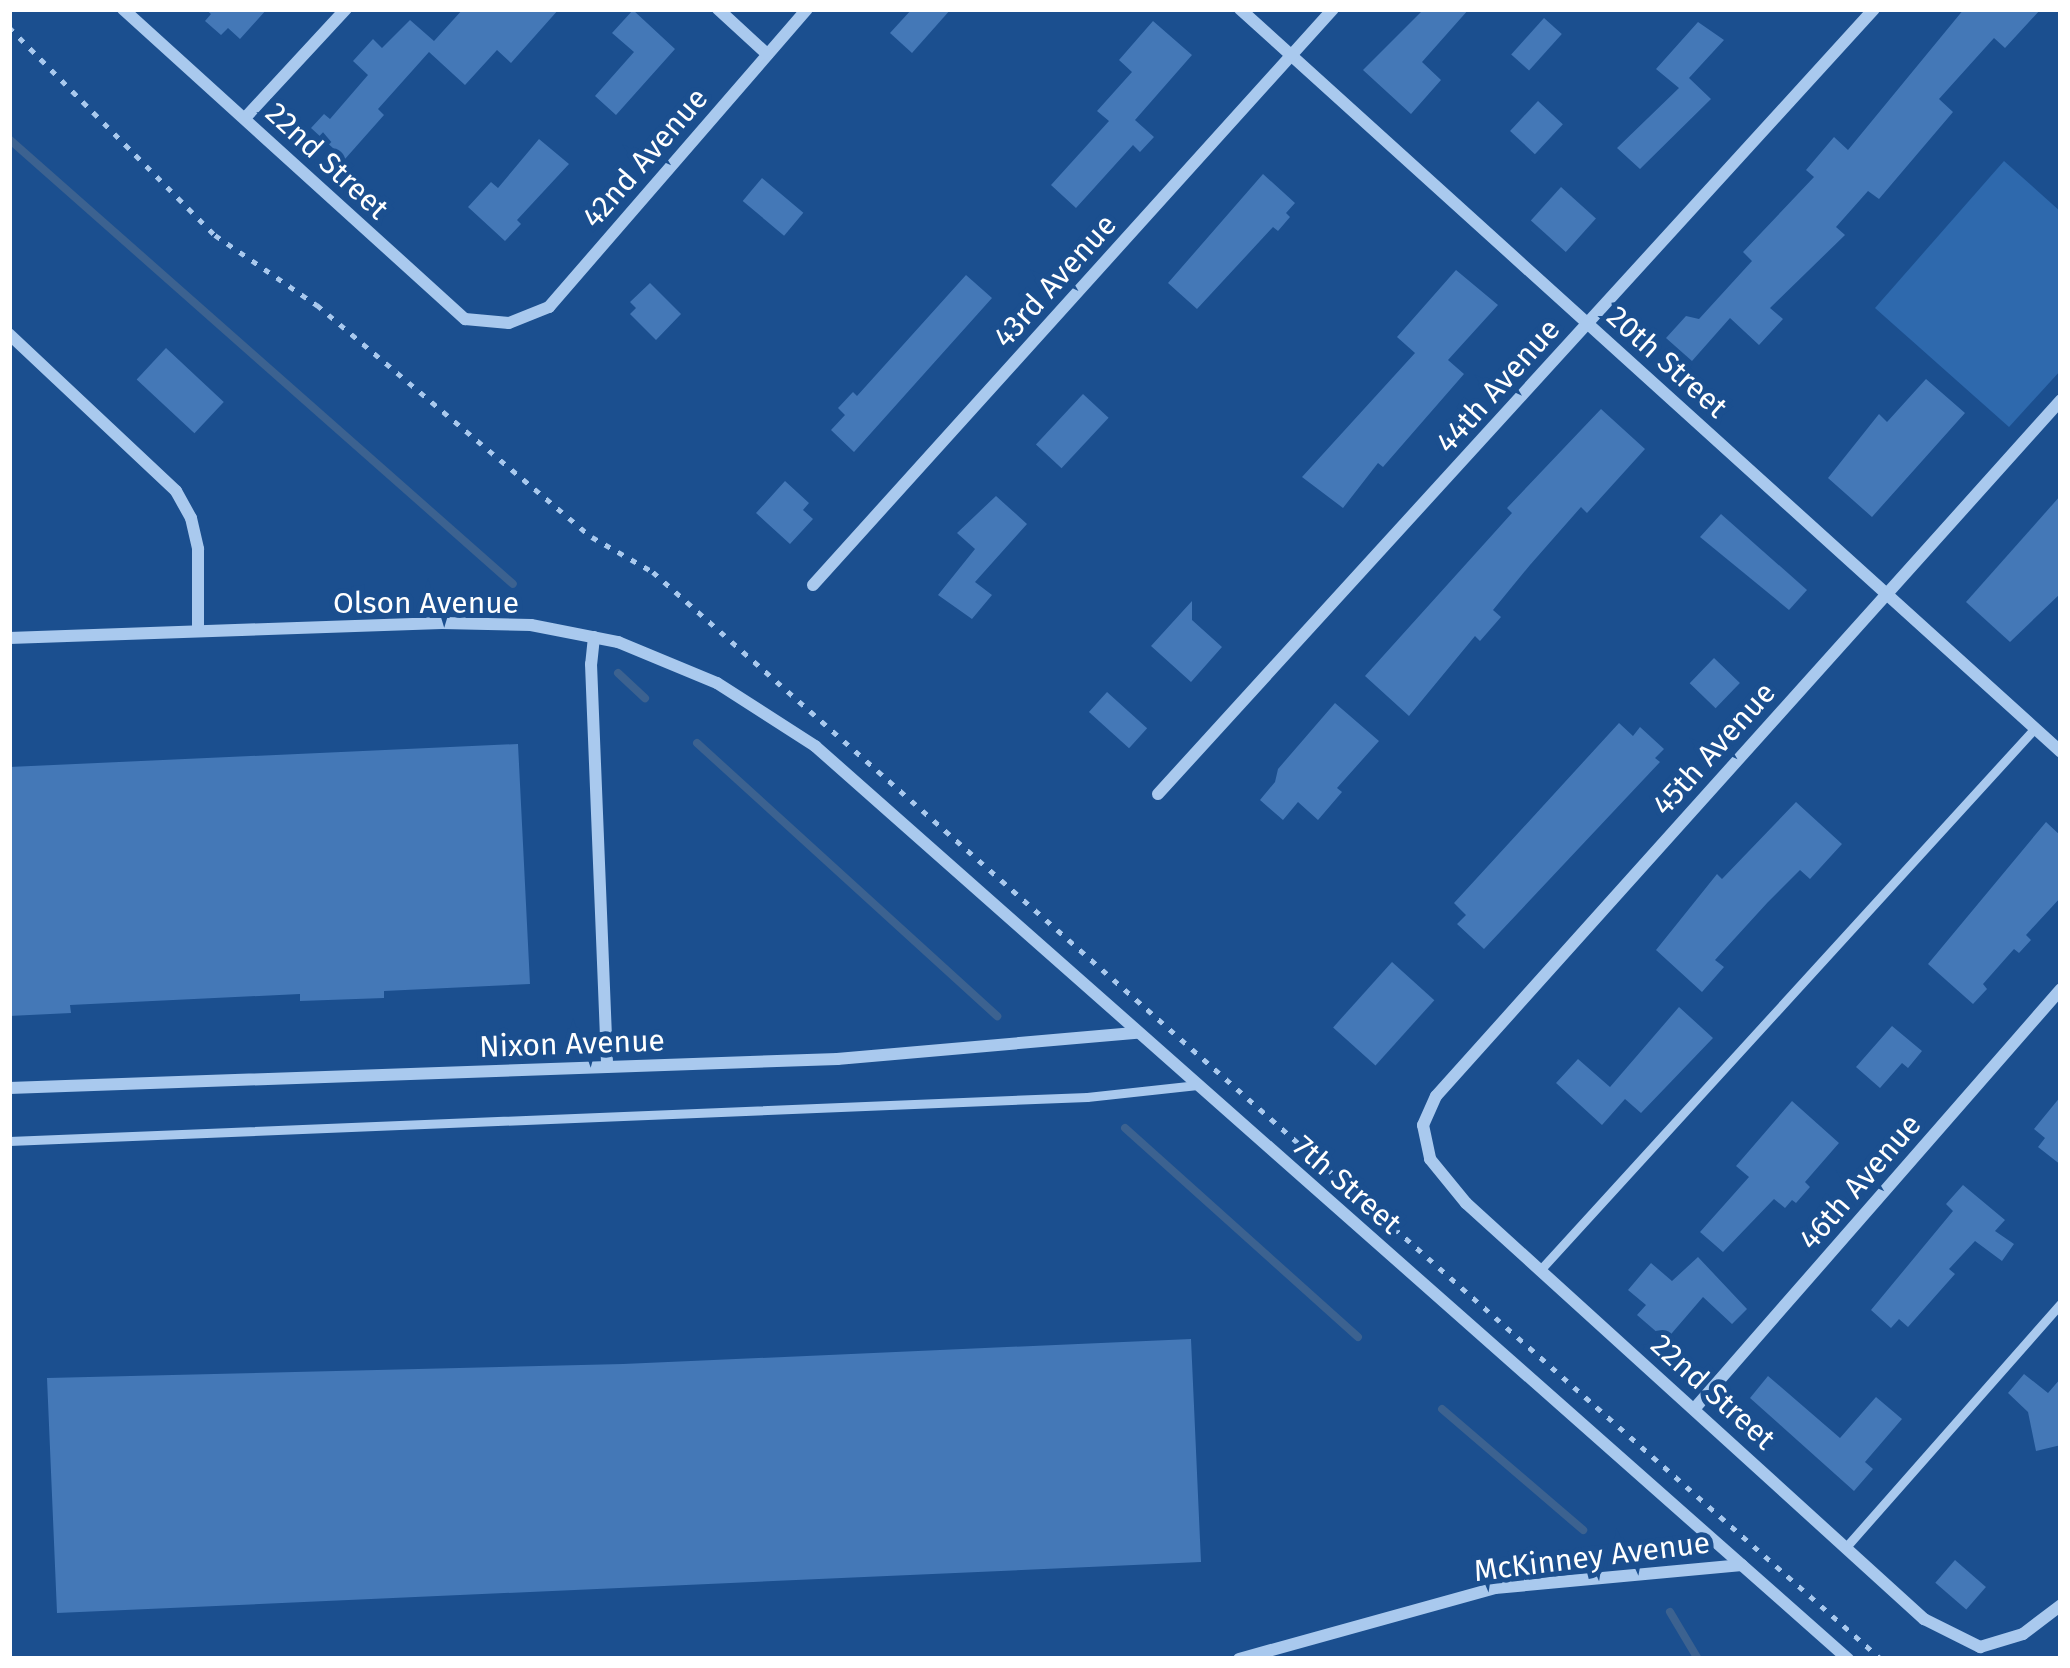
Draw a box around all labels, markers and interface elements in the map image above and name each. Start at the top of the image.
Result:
street label: 42nd Avenue [575,81,715,235]
street label: 22nd Street [258,95,396,227]
street label: 43rd Avenue [986,207,1124,355]
street label: 20th Street [1599,299,1735,425]
street label: 44th Avenue [1428,312,1568,460]
street label: Olson Avenue [333,585,519,621]
street label: 45th Avenue [1645,675,1783,823]
street label: Nixon Avenue [479,1023,665,1065]
street label: 46th Avenue [1791,1107,1929,1257]
street label: 7th Street [1286,1128,1408,1242]
street label: 22nd Street [1644,1327,1782,1457]
street label: McKinney Avenue [1472,1525,1712,1589]

